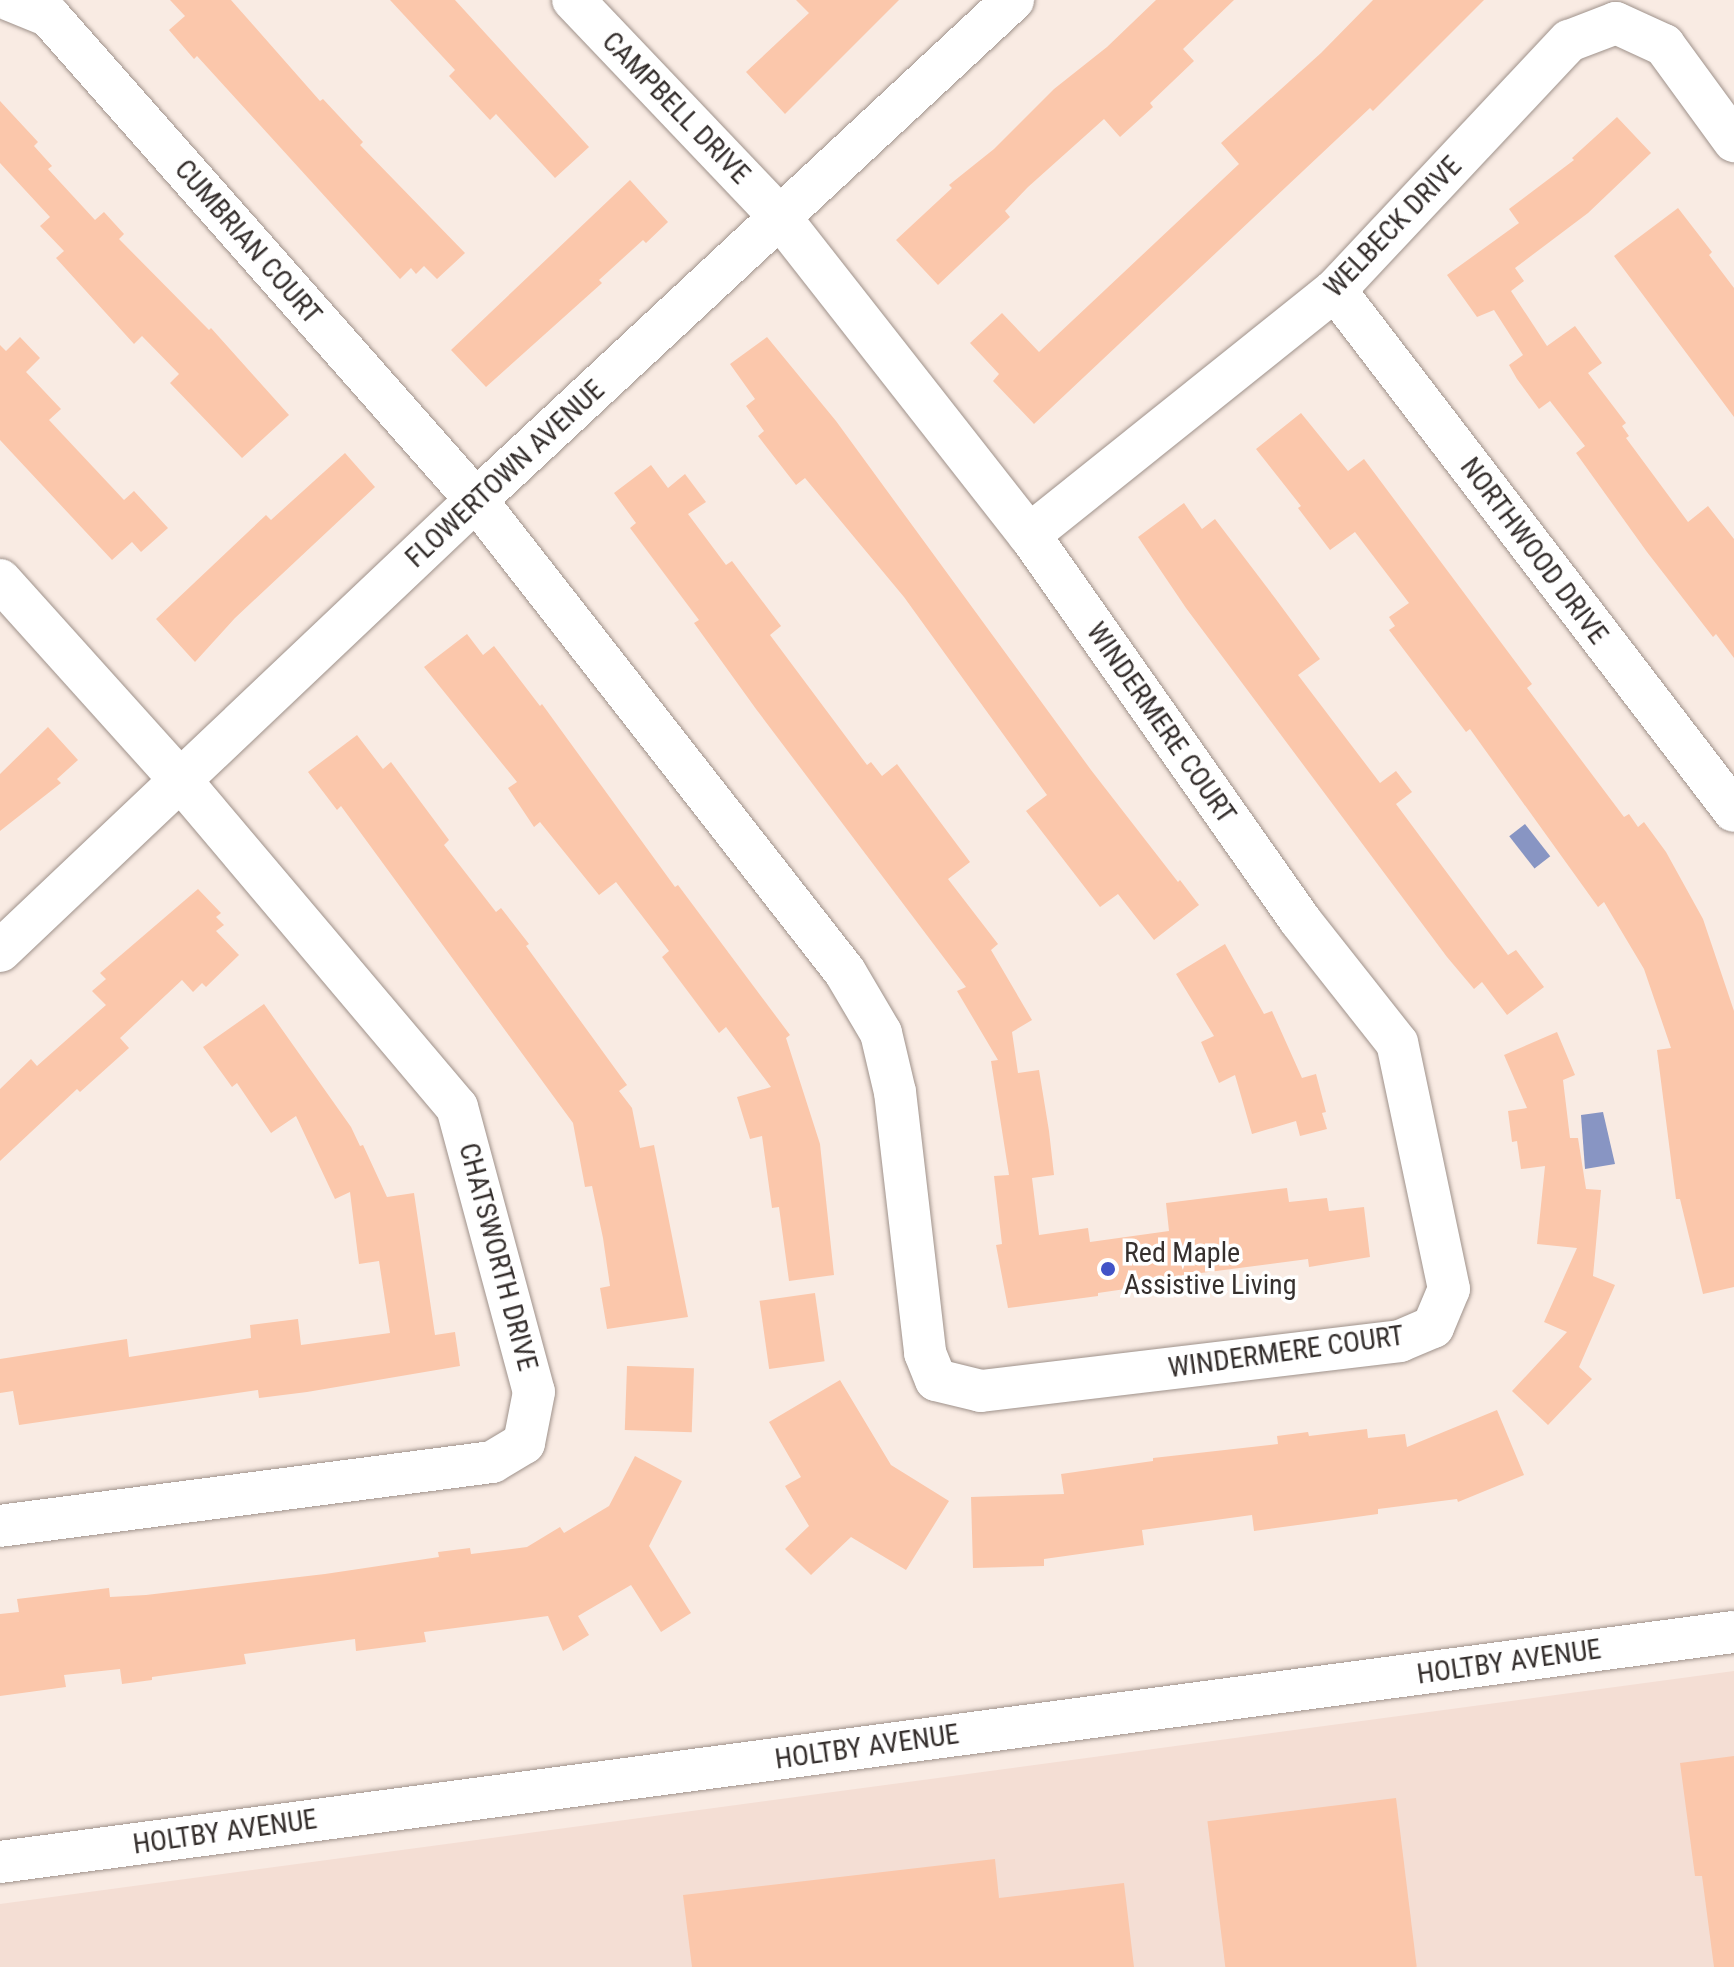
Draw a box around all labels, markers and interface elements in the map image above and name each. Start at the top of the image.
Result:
street label: CAMPBELL DRIVE [595,25,757,191]
street label: WELBECK DRIVE [1317,150,1469,304]
street label: CUMBRIAN COURT [167,153,329,331]
street label: FLOWERTOWN AVENUE [399,373,611,575]
street label: NORTHWOOD DRIVE [1453,451,1615,651]
street label: WINDERMERE COURT [1079,616,1243,830]
street label: CHATSWORTH DRIVE [451,1139,545,1375]
place label: Red Maple Assistive Living [1124,1236,1296,1302]
marker: Red Maple Assistive Living [1099,1260,1117,1278]
street label: WINDERMERE COURT [1166,1319,1406,1385]
street label: HOLTBY AVENUE [1415,1632,1603,1692]
street label: HOLTBY AVENUE [773,1717,961,1777]
street label: HOLTBY AVENUE [131,1802,319,1862]

